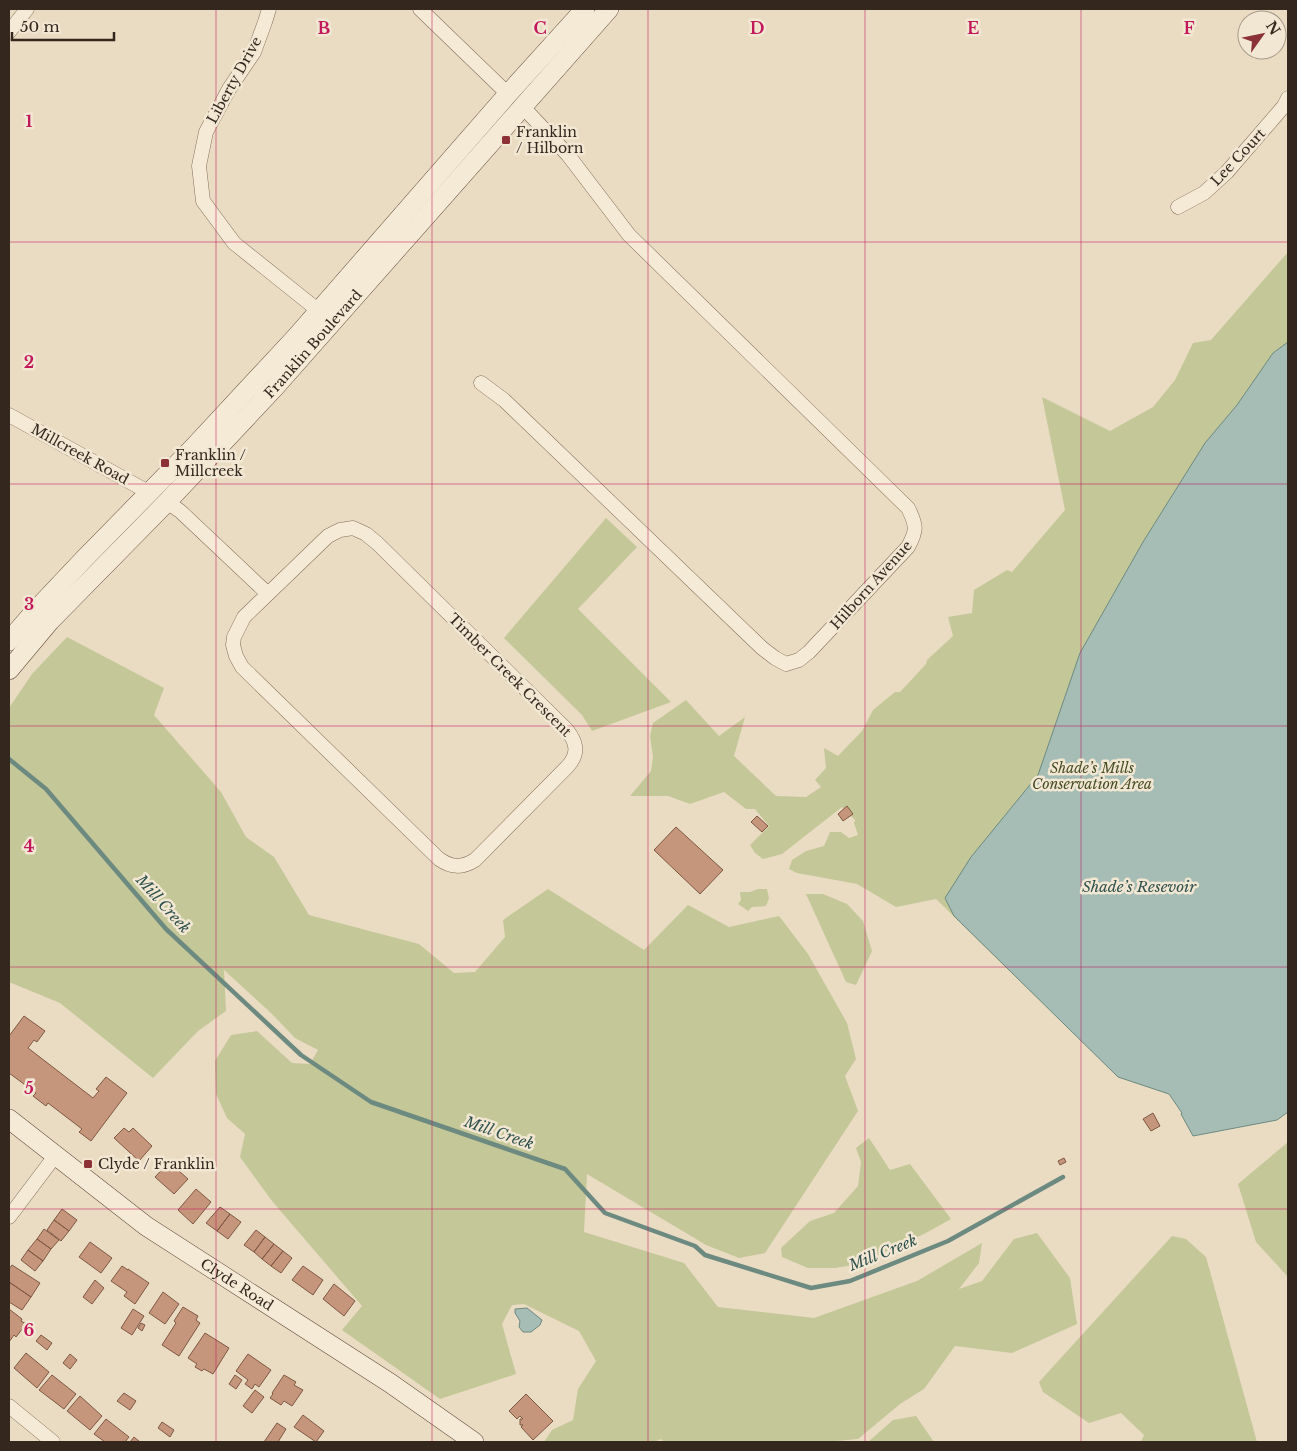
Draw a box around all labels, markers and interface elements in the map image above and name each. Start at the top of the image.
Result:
scale bar [12,10,115,42]
north arrow [1237,10,1287,60]
text: 50 m [20,17,60,36]
text: N [1262,17,1284,38]
text: B [318,18,331,38]
text: C [533,18,547,38]
text: D [750,18,764,38]
text: E [967,18,979,38]
text: F [1183,18,1195,38]
street label: Liberty Drive [203,33,265,127]
text: 1 [26,111,33,131]
place label: Franklin / Hilborn [516,123,584,157]
street label: Lee Court [1207,124,1270,189]
marker: Franklin / Hilborn [500,134,512,146]
street label: Franklin Boulevard [260,286,366,402]
text: 2 [24,352,34,372]
street label: Millcreek Road [28,420,132,489]
place label: Franklin / Millcreek [175,446,246,480]
marker: Franklin / Millcreek [159,457,171,469]
street label: Hilborn Avenue [826,537,916,633]
text: 3 [24,594,34,614]
street label: Timber Creek Crescent [445,610,576,741]
park label: Shade’s Mills Conservation Area [1032,759,1152,793]
text: 4 [24,836,34,856]
water label: Mill Creek [132,870,195,937]
water label: Shade’s Resevoir [1082,877,1197,896]
text: 5 [24,1078,34,1098]
water label: Mill Creek [461,1111,536,1153]
place label: Clyde / Franklin [98,1155,215,1173]
marker: Clyde / Franklin [82,1158,94,1170]
water label: Mill Creek [845,1230,920,1275]
street label: Clyde Road [197,1254,277,1315]
text: 6 [24,1320,35,1340]

